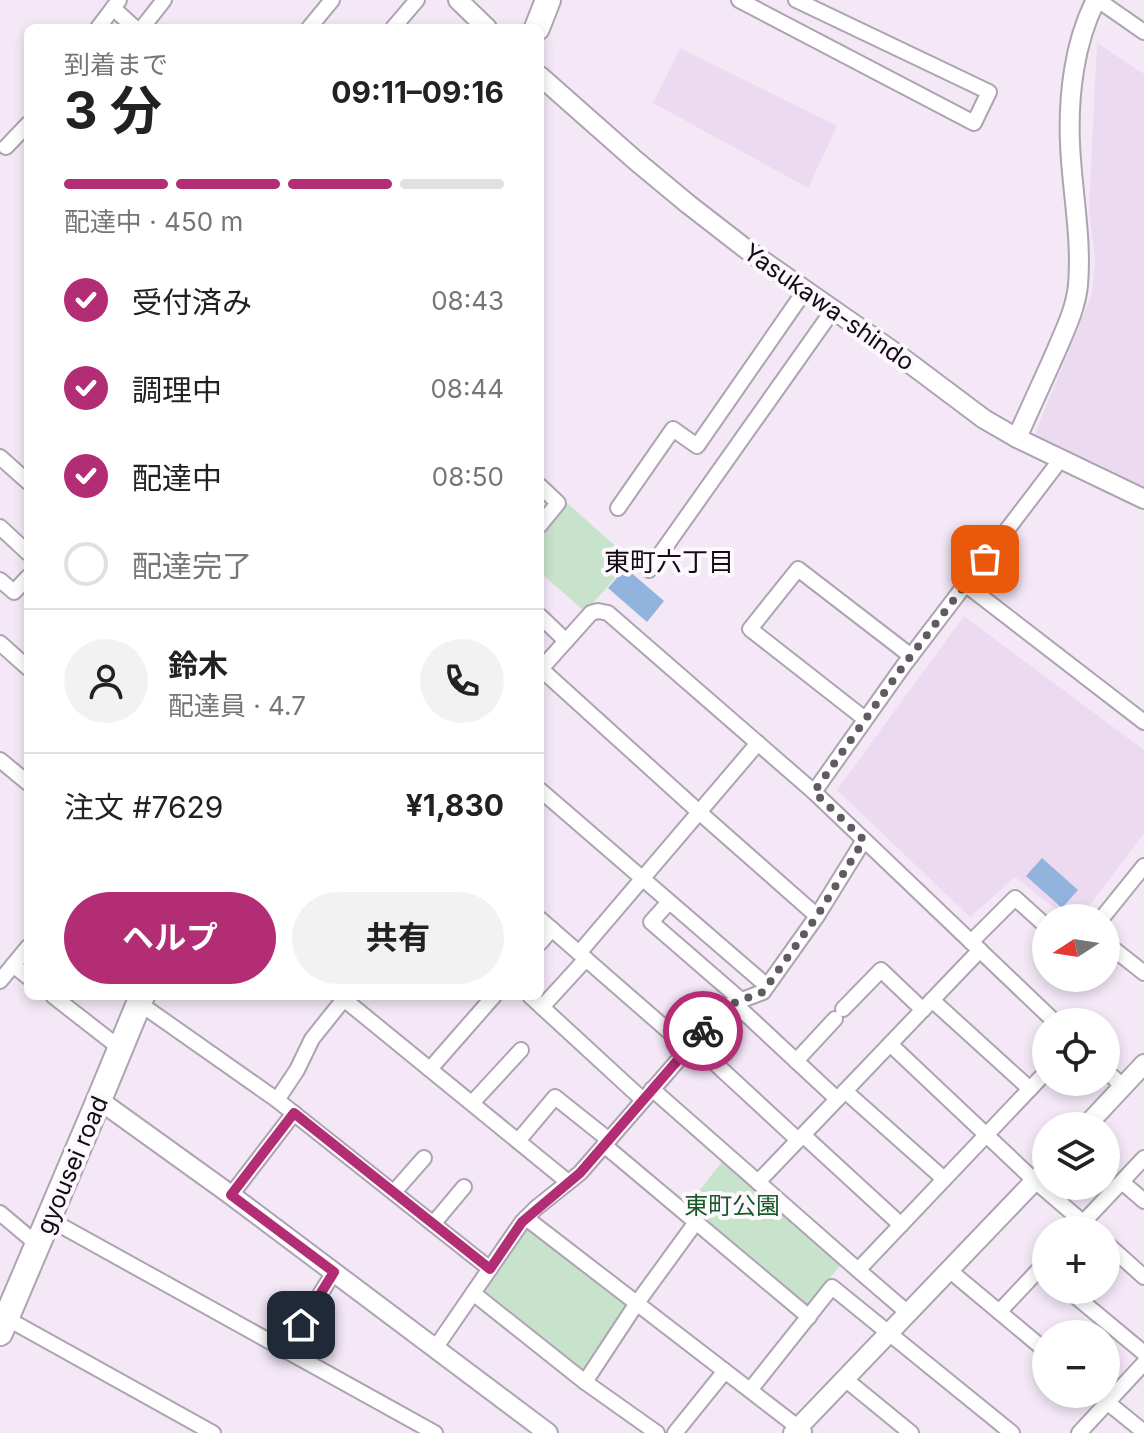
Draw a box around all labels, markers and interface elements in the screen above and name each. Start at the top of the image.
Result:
text: 到着まで [64,49,168,80]
text: 09:11–09:16 [331,74,504,110]
text: 3 分 [64,79,162,142]
text: 配達中 · 450 m [64,206,243,237]
street label: Yasukawa-shindo [738,237,920,377]
icon: check [64,278,108,322]
text: 受付済み [132,284,252,320]
text: 08:43 [431,285,504,316]
icon: check [64,366,108,410]
text: 調理中 [132,372,222,408]
text: 08:44 [430,373,504,404]
icon: check [64,454,108,498]
text: 配達中 [132,460,222,496]
text: 08:50 [432,461,504,492]
pin [951,525,1019,593]
icon: bag [963,537,1007,581]
district label: 東町六丁目 [604,546,734,577]
text: 配達完了 [132,548,252,584]
button: person [64,639,148,723]
button: phone [420,639,504,723]
text: 鈴木 [168,647,228,683]
text: 配達員 · 4.7 [168,690,306,721]
text: ¥1,830 [406,787,504,823]
text: 注文 #7629 [64,789,223,825]
button: ヘルプ [64,892,276,984]
button: 共有 [292,892,504,984]
north arrow [1032,904,1120,992]
map controls [1032,904,1120,1408]
courier [663,991,743,1071]
button: locate [1032,1008,1120,1096]
icon: bike [681,1009,725,1053]
street label: gyousei road [30,1092,114,1238]
button: layers [1032,1112,1120,1200]
park label: 東町公園 [684,1191,780,1220]
button: + [1032,1216,1120,1304]
pin [267,1291,335,1359]
icon: home [279,1303,323,1347]
button: − [1032,1320,1120,1408]

